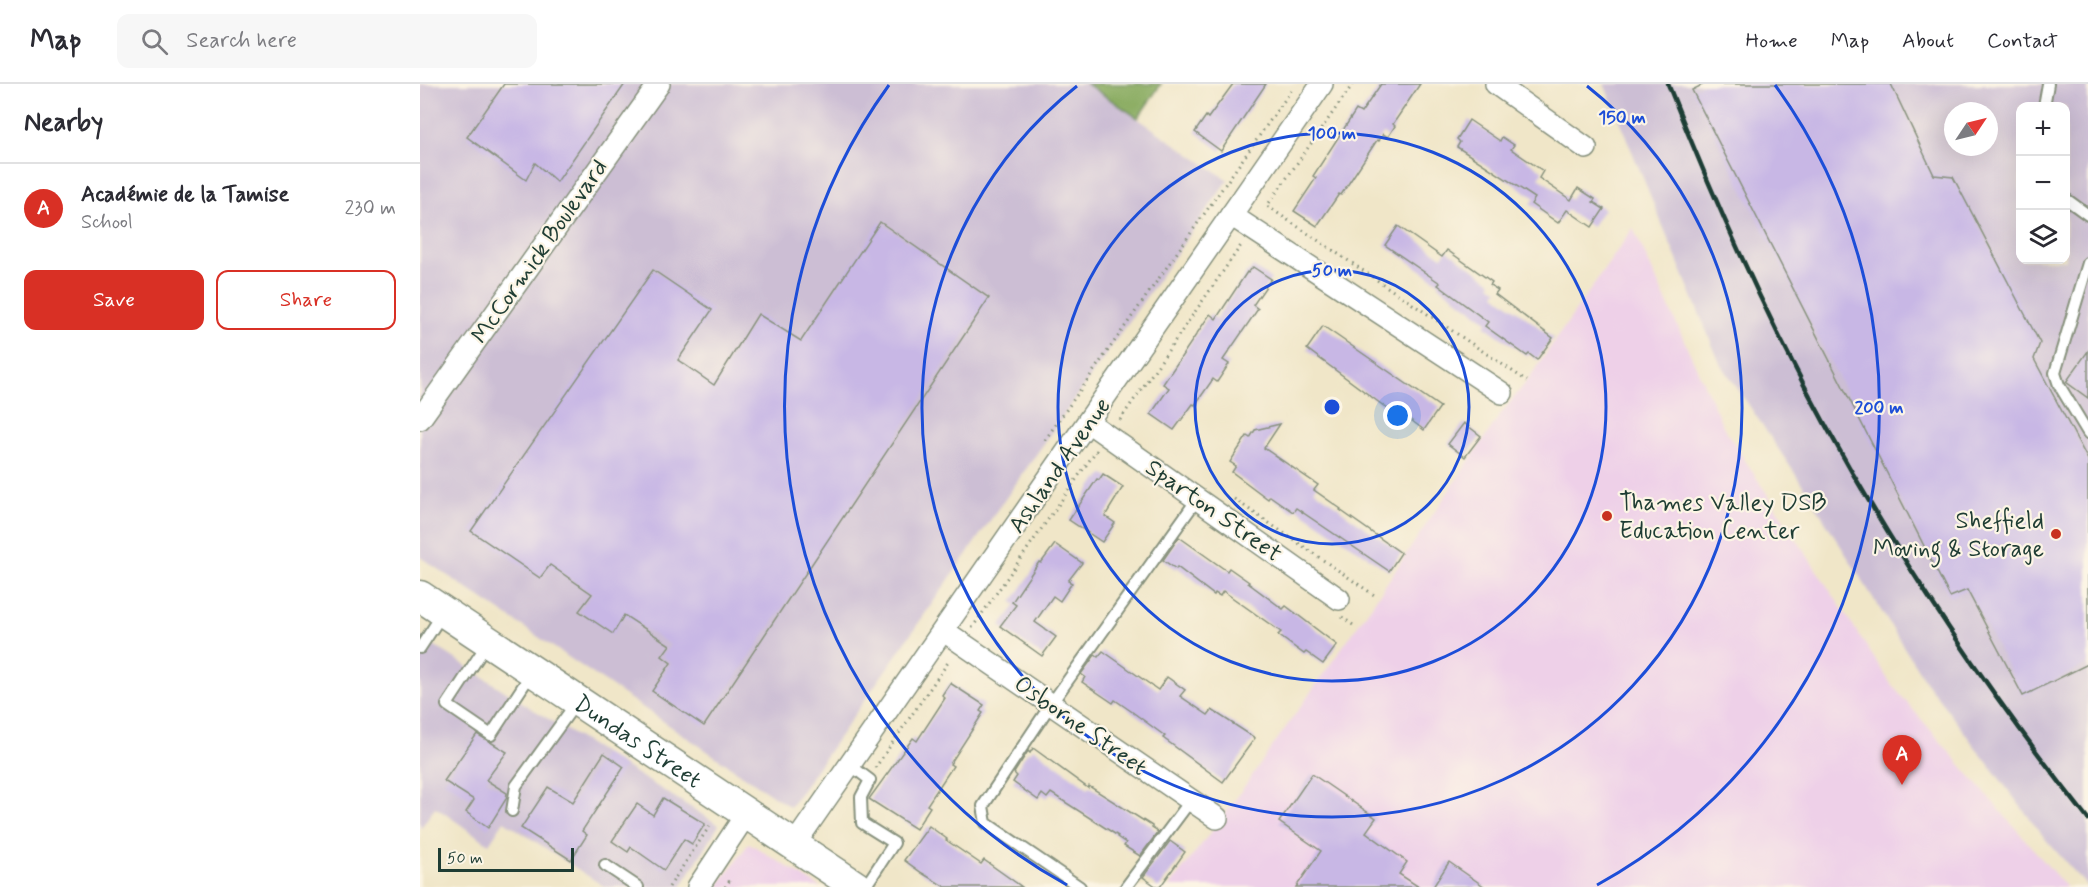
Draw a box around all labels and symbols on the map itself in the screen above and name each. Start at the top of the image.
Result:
north arrow [1944,102,1998,156]
text: 150 m [1598,106,1646,130]
text: 100 m [1308,122,1356,146]
street label: McCormick Boulevard [465,154,616,350]
text: 50 m [1312,259,1352,283]
street label: Ashland Avenue [1002,392,1118,540]
text: 200 m [1854,396,1904,420]
centre of rings [1322,397,1342,417]
your location [1383,401,1412,430]
street label: Sparton Street [1139,453,1288,570]
place label: Thames Valley DSB Education Center [1619,488,1827,547]
place label: Sheffield Moving & Storage [1873,506,2044,568]
marker: Thames Valley DSB Education Center [1600,509,1614,523]
marker: Sheffield Moving & Storage [2049,527,2063,541]
street label: Osborne Street [1007,669,1153,784]
street label: Dundas Street [567,689,707,796]
pin: A [1882,736,1922,785]
scale bar [438,845,574,872]

